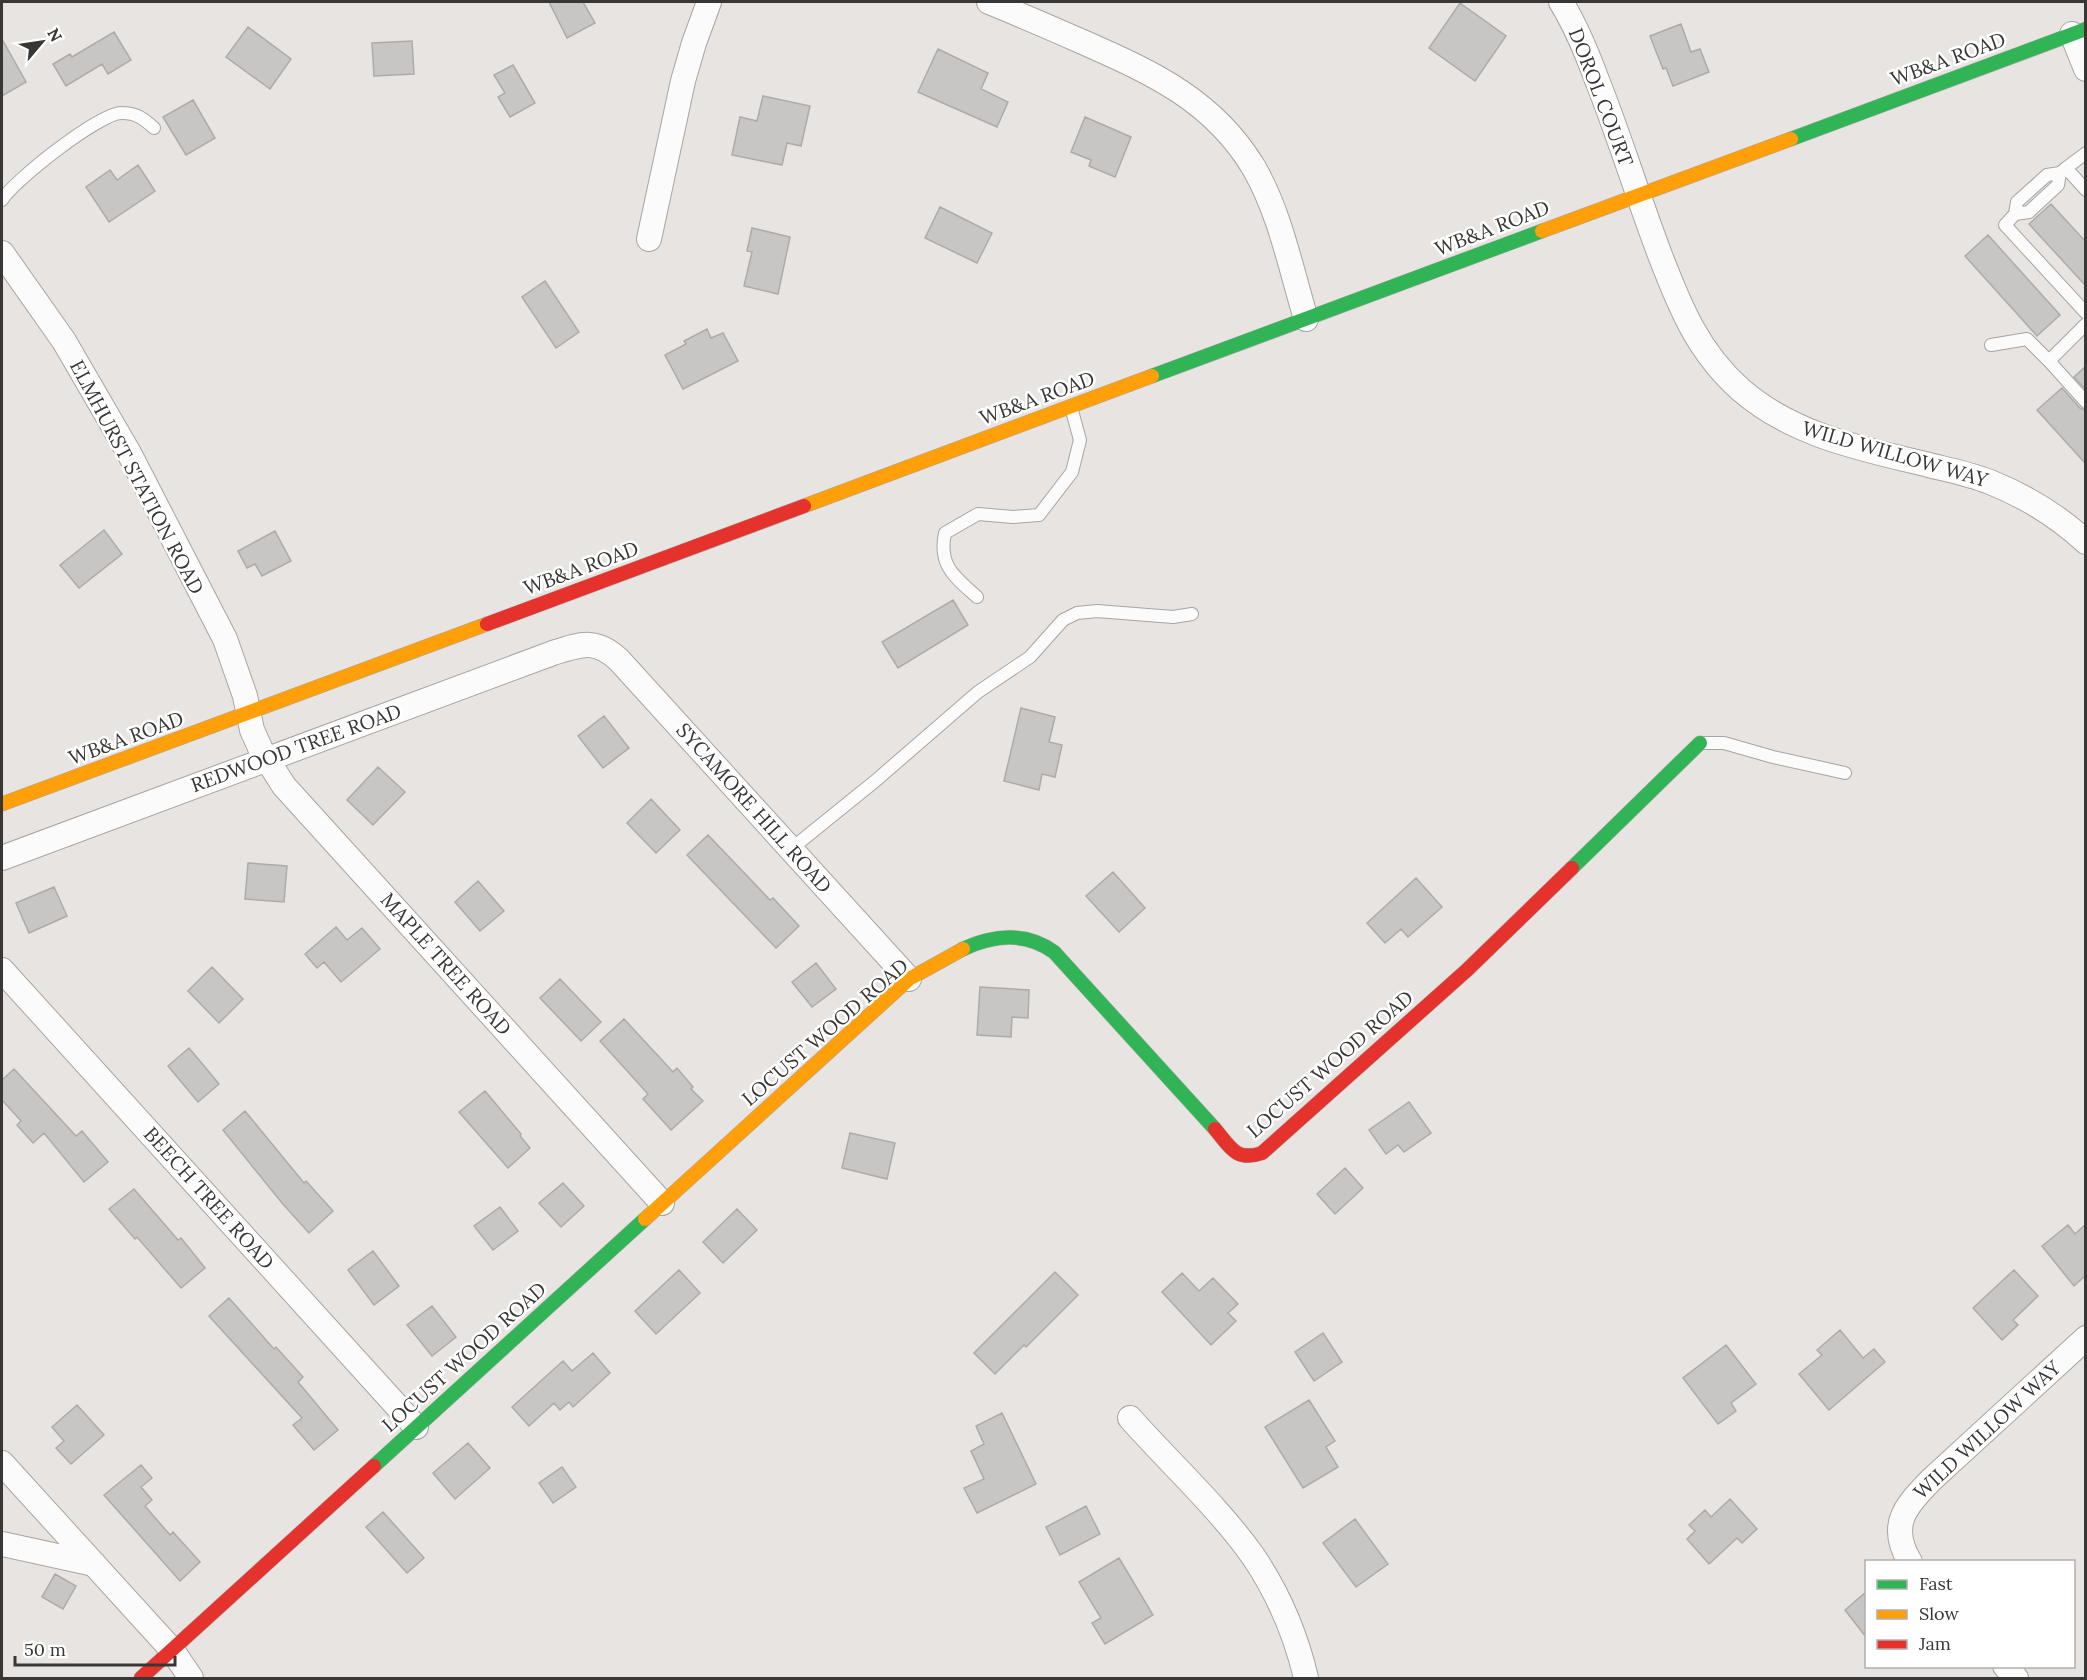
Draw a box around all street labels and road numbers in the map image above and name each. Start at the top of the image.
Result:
street label: DOROL COURT [1564,24,1639,170]
street label: WB&A ROAD [1887,26,2009,91]
street label: WB&A ROAD [1431,194,1553,261]
street label: ELMHURST STATION ROAD [65,355,210,598]
street label: WB&A ROAD [976,365,1098,430]
street label: WILD WILLOW WAY [1799,415,1991,492]
street label: WB&A ROAD [520,535,642,600]
street label: REDWOOD TREE ROAD [187,698,404,797]
street label: WB&A ROAD [65,705,187,770]
street label: SYCAMORE HILL ROAD [671,717,837,898]
street label: MAPLE TREE ROAD [376,887,517,1040]
street label: LOCUST WOOD ROAD [736,953,913,1111]
street label: LOCUST WOOD ROAD [1241,985,1418,1143]
street label: BEECH TREE ROAD [139,1121,280,1274]
street label: LOCUST WOOD ROAD [376,1276,551,1437]
street label: WILD WILLOW WAY [1908,1355,2066,1504]

